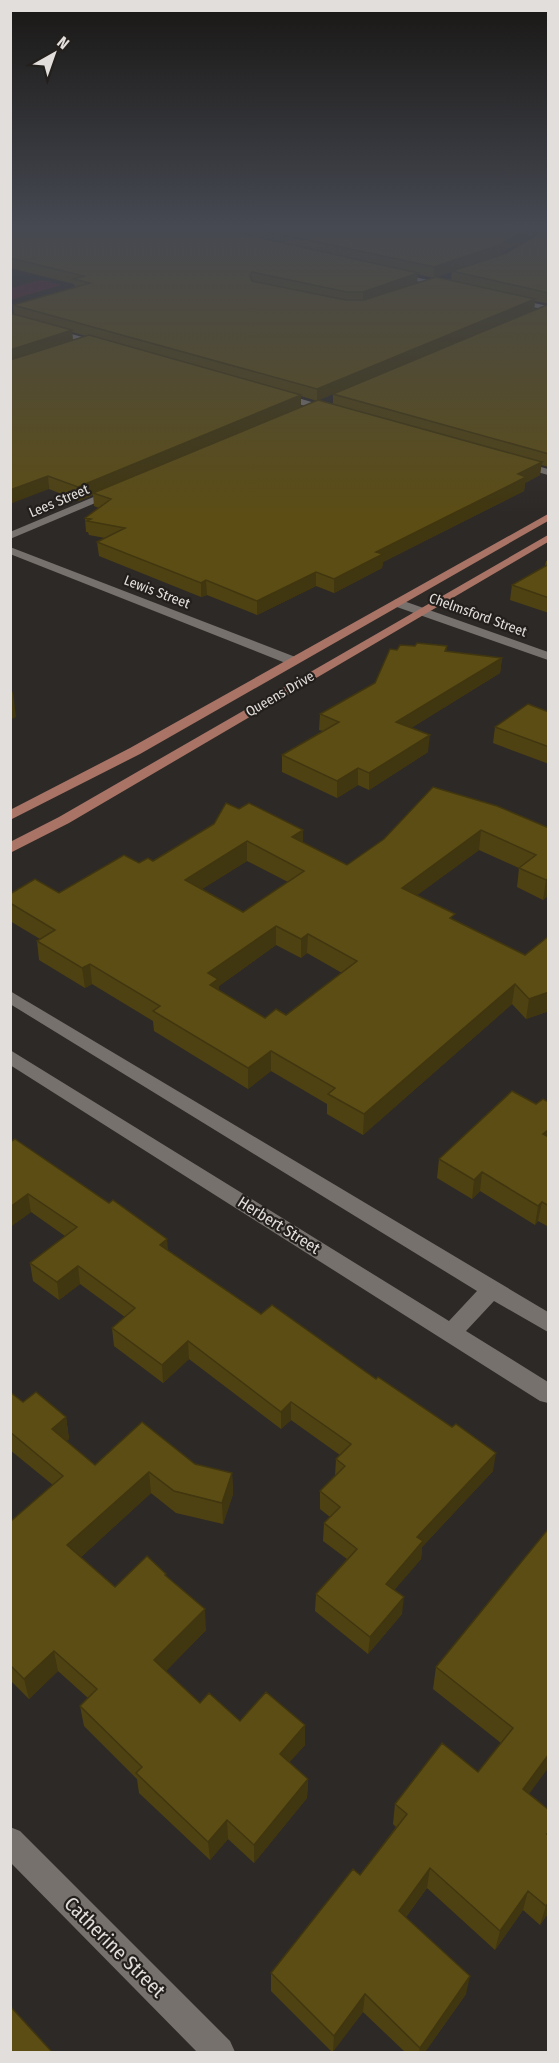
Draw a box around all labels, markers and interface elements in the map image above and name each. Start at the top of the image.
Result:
north arrow [24,24,84,84]
text: N [54,33,73,53]
street label: Lees Street [26,481,92,521]
street label: Lewis Street [122,572,193,612]
street label: Chelmsford Street [427,589,530,641]
street label: Queens Drive [243,668,317,720]
street label: Herbert Street [234,1192,324,1258]
street label: Catherine Street [59,1891,171,2003]

